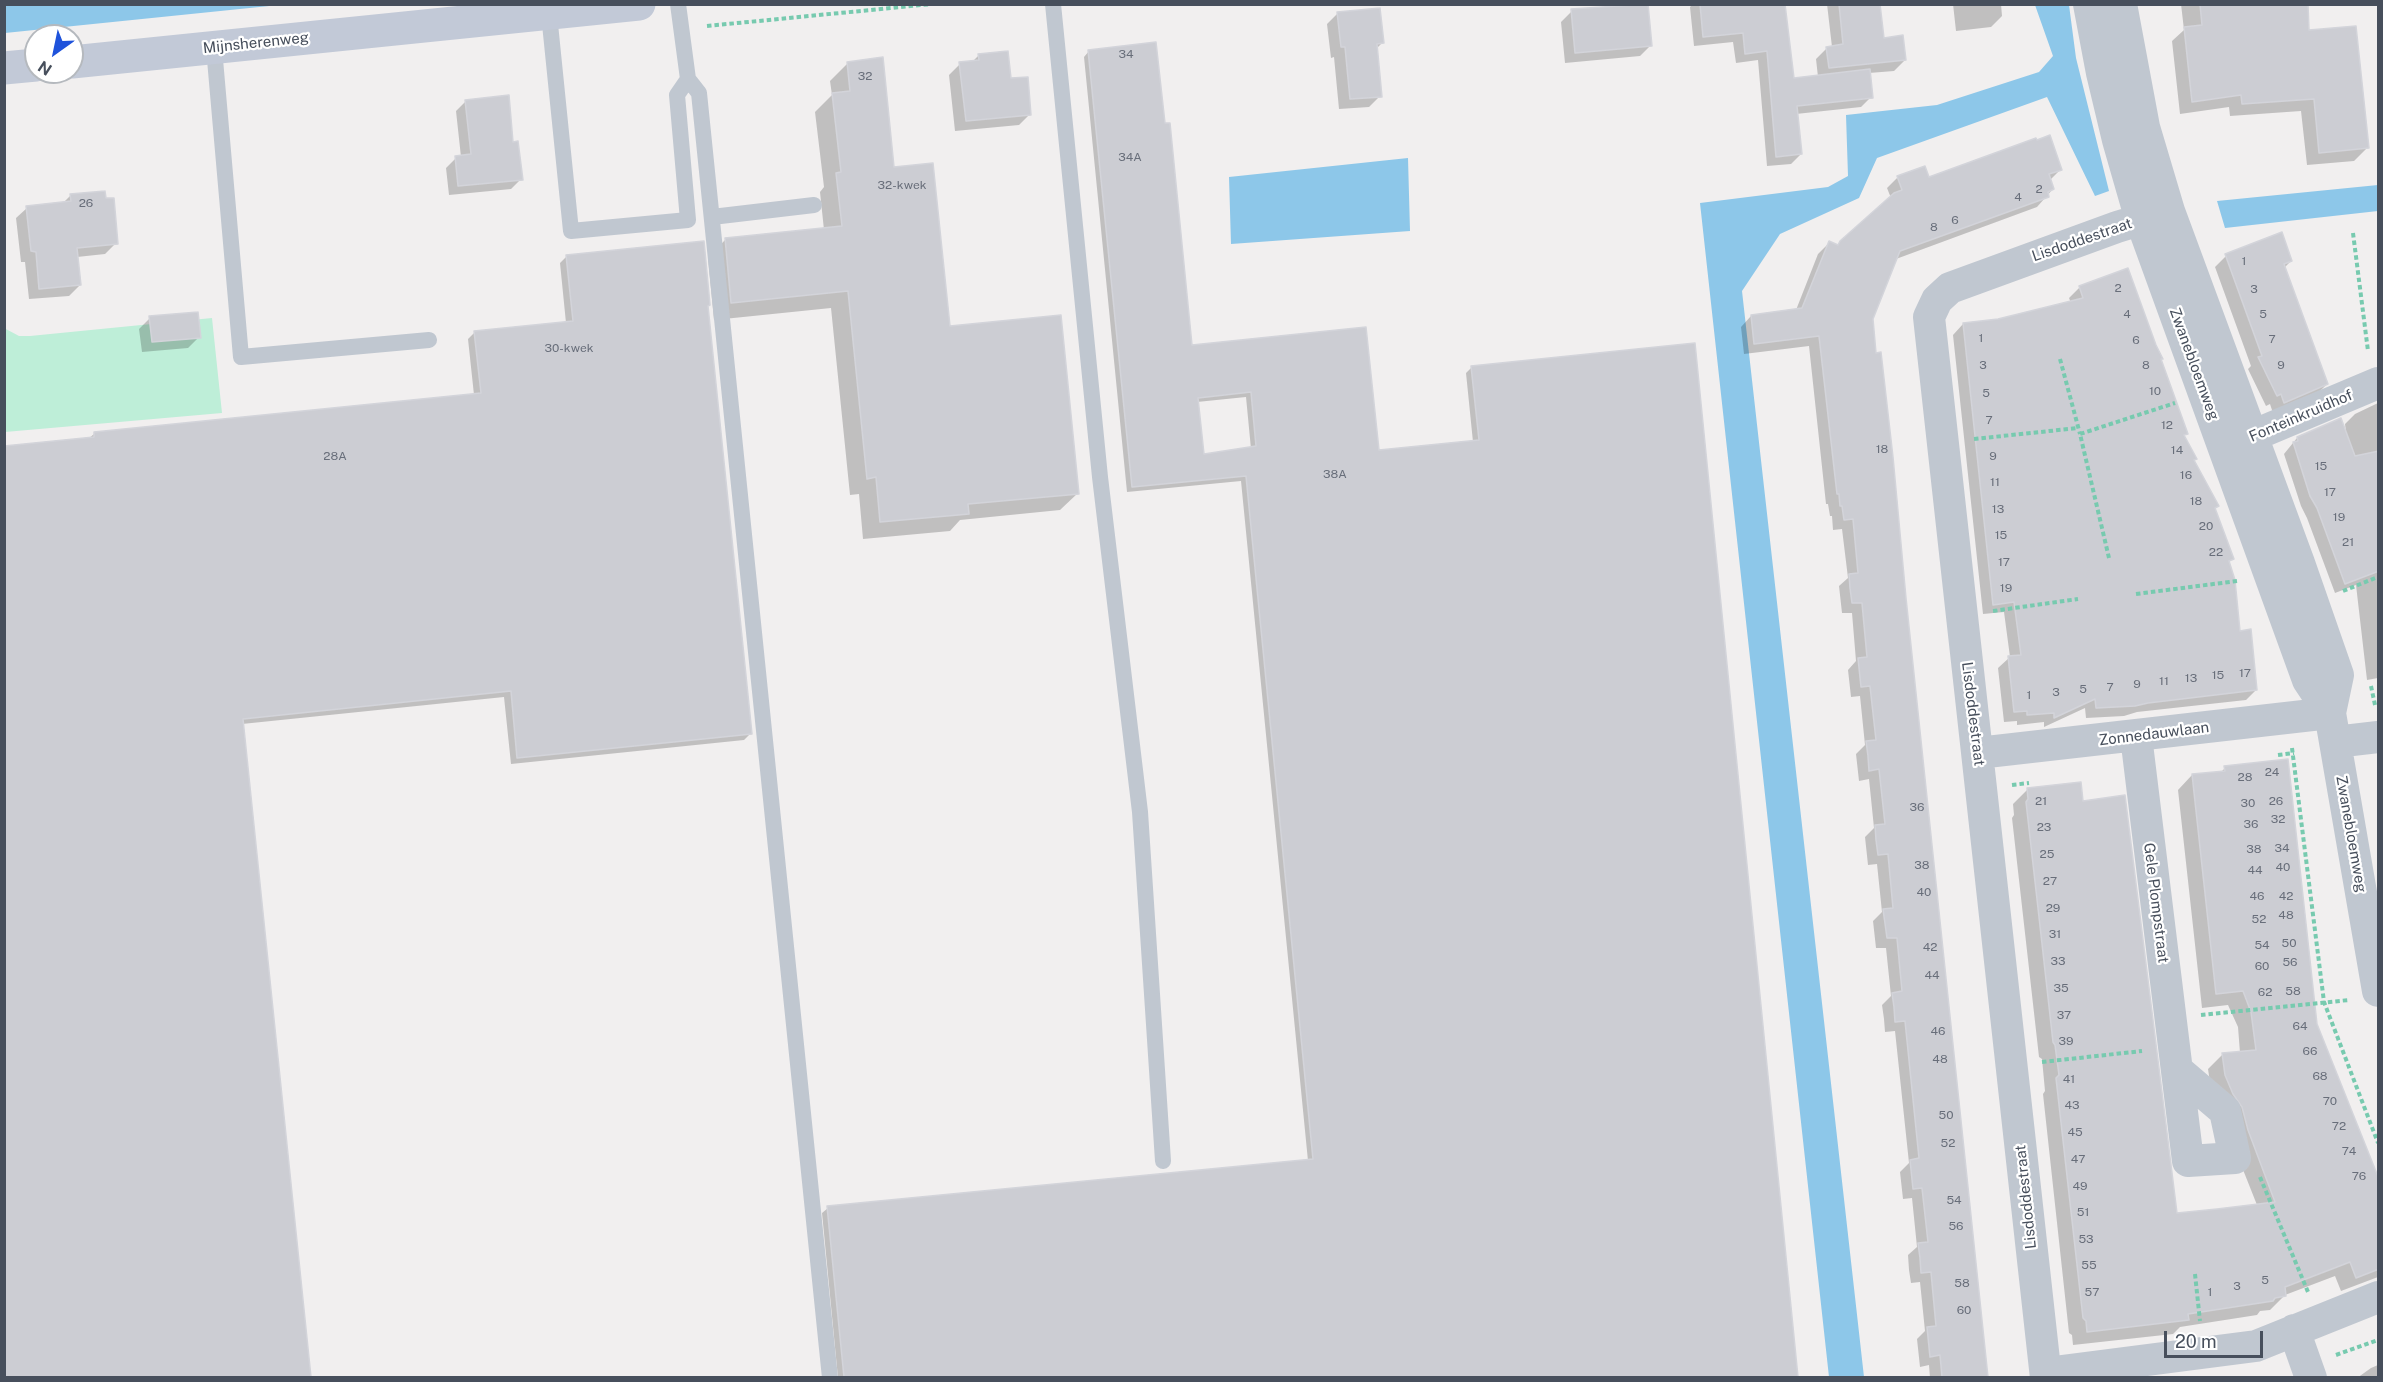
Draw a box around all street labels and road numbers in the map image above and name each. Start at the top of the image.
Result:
street label: Mijnsherenweg [202,28,310,58]
street label: Lisdoddestraat [2030,214,2134,266]
street label: Zwanebloemweg [2165,305,2223,423]
street label: Fonteinkruidhof [2247,386,2355,446]
street label: Lisdoddestraat [1958,661,1988,767]
street label: Zonnedauwlaan [2098,718,2210,750]
street label: Zwanebloemweg [2332,774,2370,894]
street label: Gele Plompstraat [2140,842,2172,964]
street label: Lisdoddestraat [2012,1144,2040,1250]

